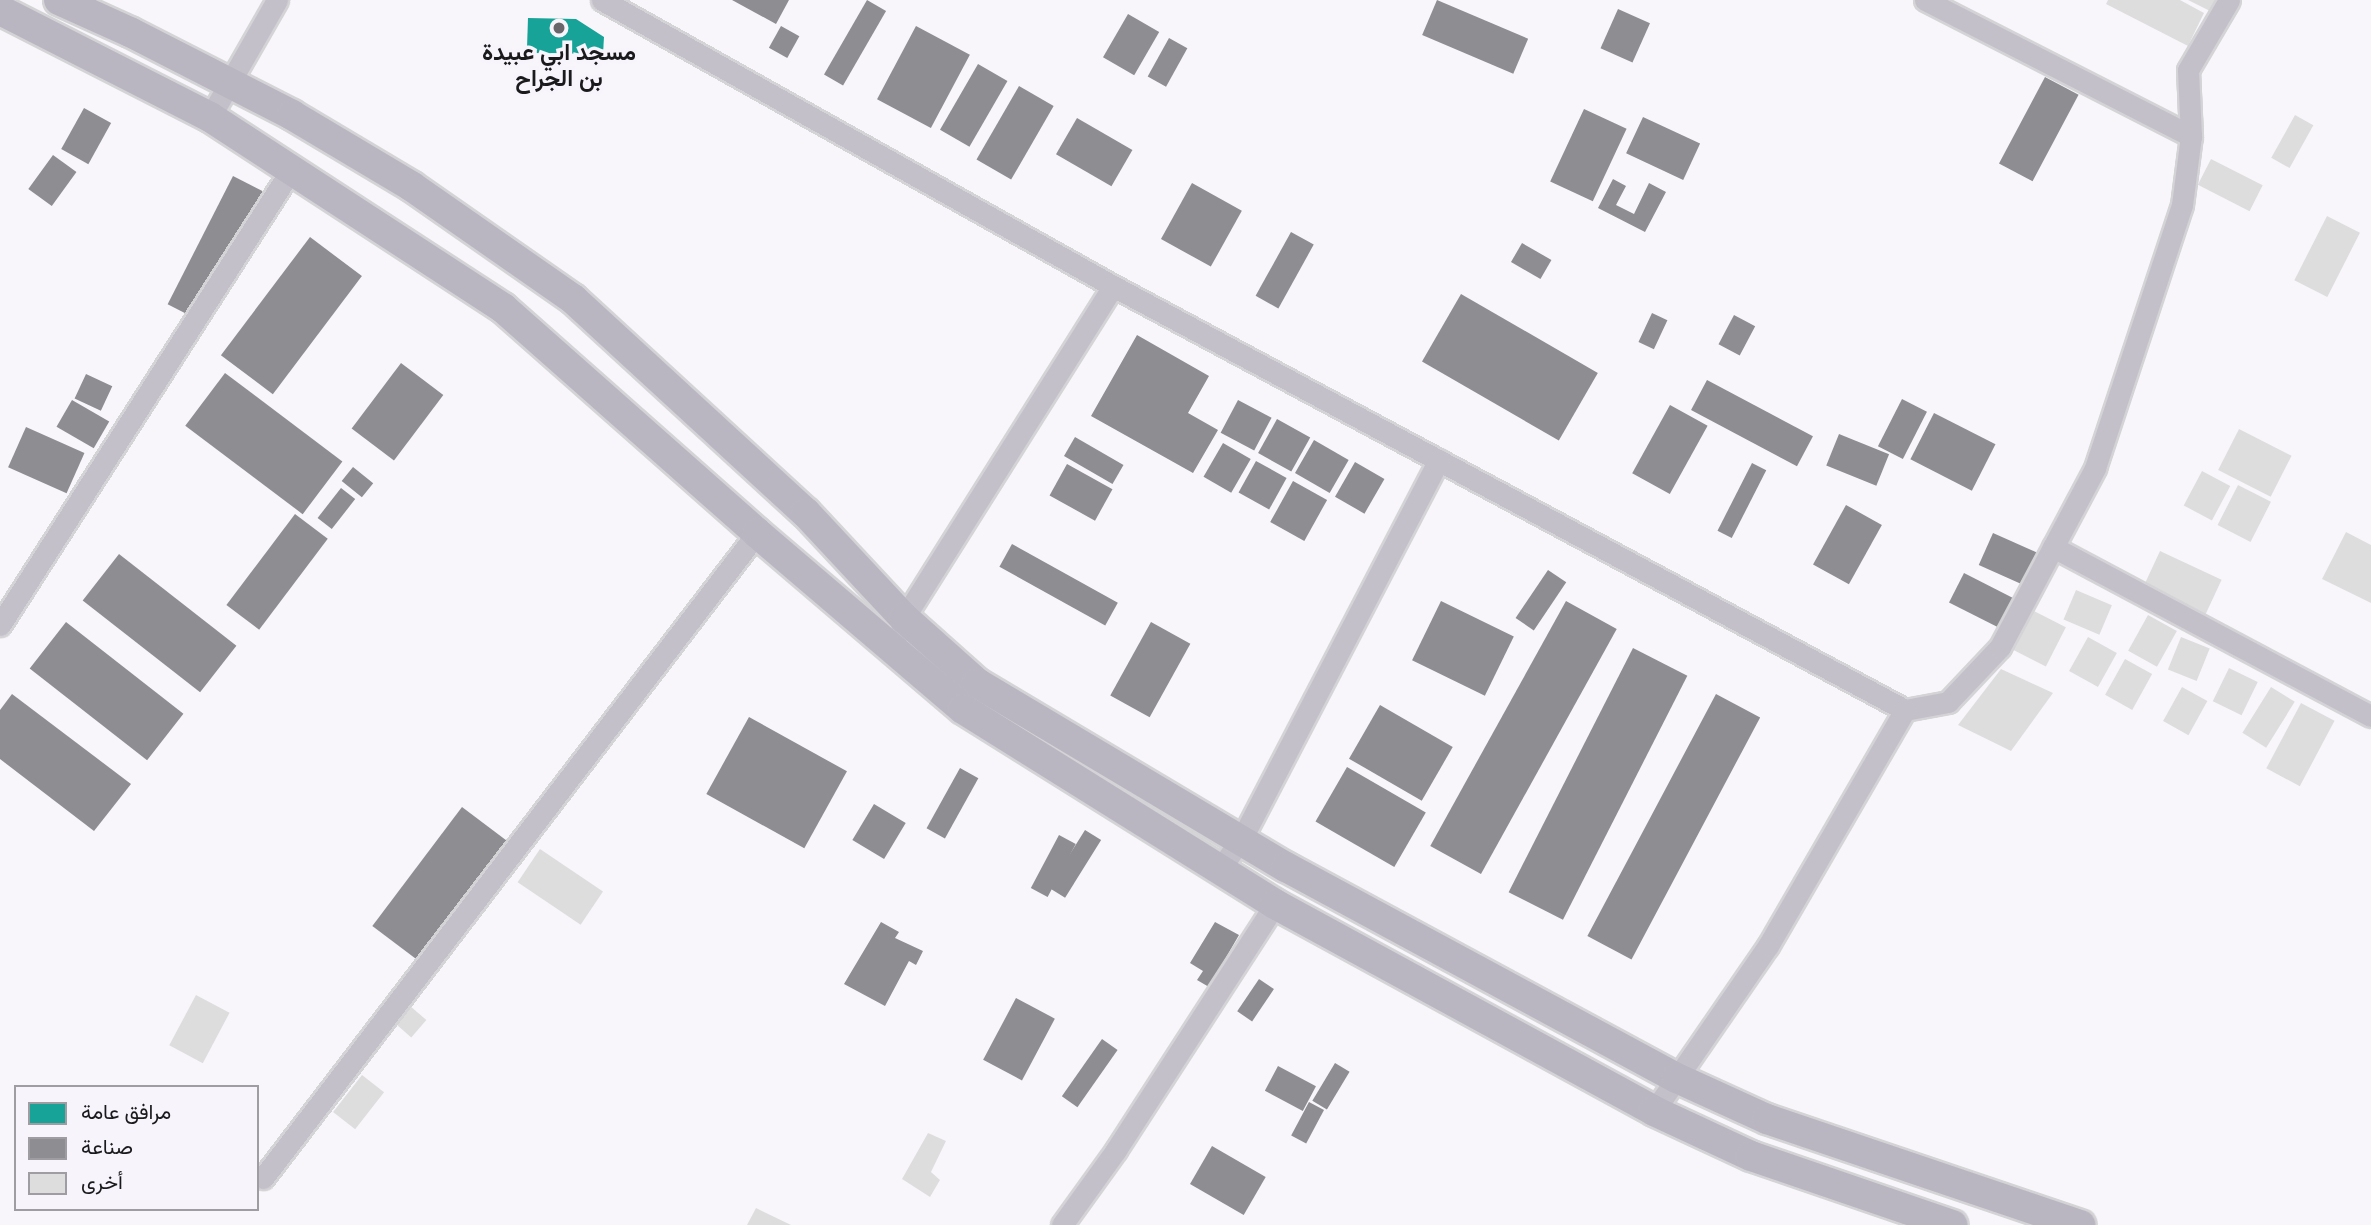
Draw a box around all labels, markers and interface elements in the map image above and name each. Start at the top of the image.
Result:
marker: مسجد ابي عبيدة بن الجراح [551,20,567,36]
place label: مسجد ابي عبيدة بن الجراح [482,39,636,93]
legend [14,1085,259,1211]
text: مرافق عامة [81,1100,171,1124]
text: صناعة [81,1135,133,1159]
text: أخرى [81,1170,123,1194]

